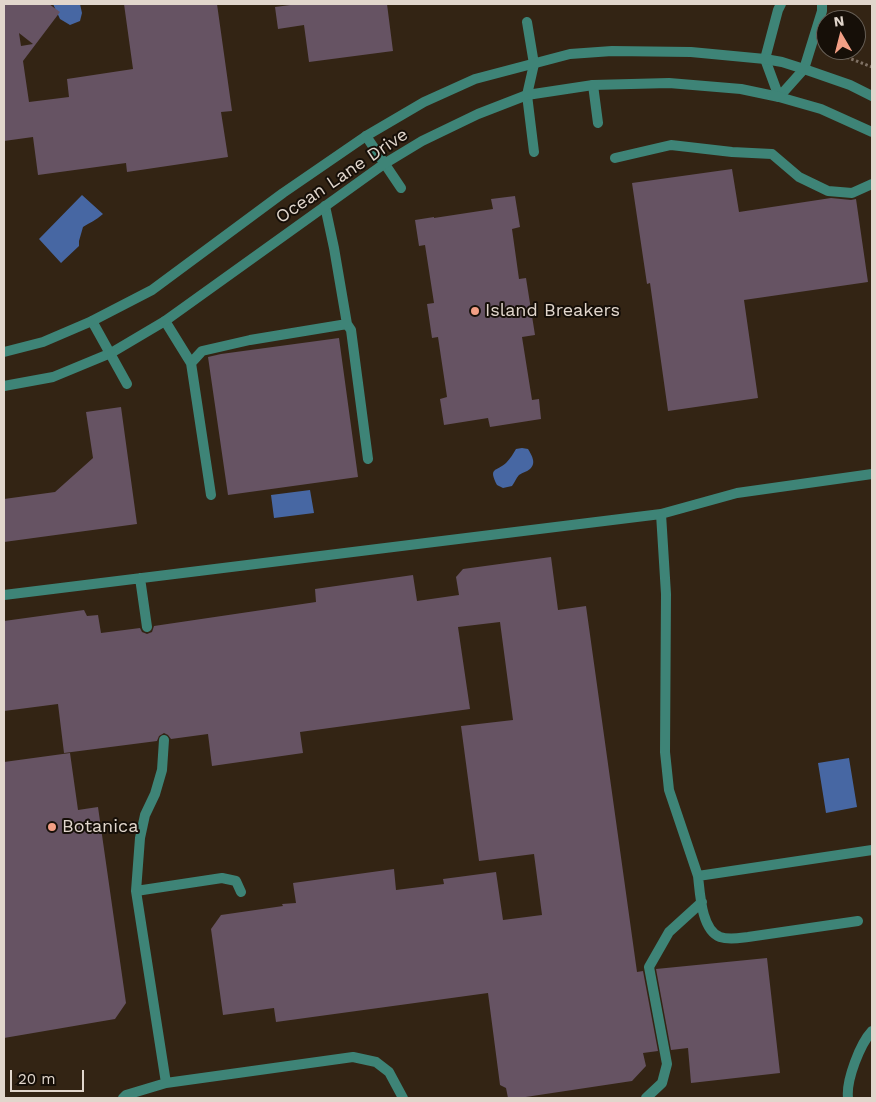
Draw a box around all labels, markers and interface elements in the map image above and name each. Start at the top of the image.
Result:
north arrow [816,10,866,60]
text: N [833,12,845,30]
street label: Ocean Lane Drive [272,124,412,228]
place label: Island Breakers [485,300,620,322]
marker: Island Breakers [469,305,481,317]
place label: Botanica [62,816,138,838]
marker: Botanica [46,821,58,833]
scale bar [12,1060,86,1092]
text: 20 m [18,1070,56,1088]

